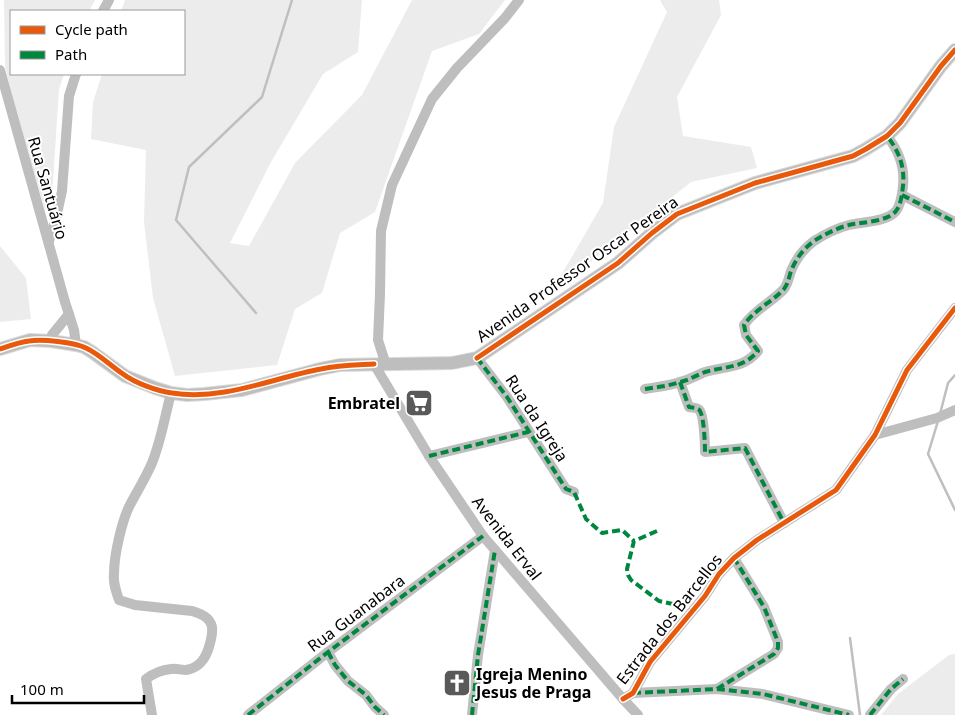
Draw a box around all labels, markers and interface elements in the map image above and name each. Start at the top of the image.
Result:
legend [10,10,185,75]
text: Cycle path [55,19,128,39]
text: Path [55,44,87,64]
street label: Rua Santuário [23,134,73,242]
street label: Avenida Professor Oscar Pereira [472,191,682,347]
street label: Rua da Igreja [501,370,573,466]
supermarket icon: Embratel [404,388,434,418]
place label: Embratel [328,392,400,414]
street label: Avenida Erval [467,491,547,585]
street label: Estrada dos Barcellos [611,549,727,689]
street label: Rua Guanabara [303,569,409,657]
place label: Igreja Menino Jesus de Praga [474,663,591,703]
church icon: Igreja Menino Jesus de Praga [442,668,472,698]
scale bar [12,672,145,704]
text: 100 m [20,679,64,699]

